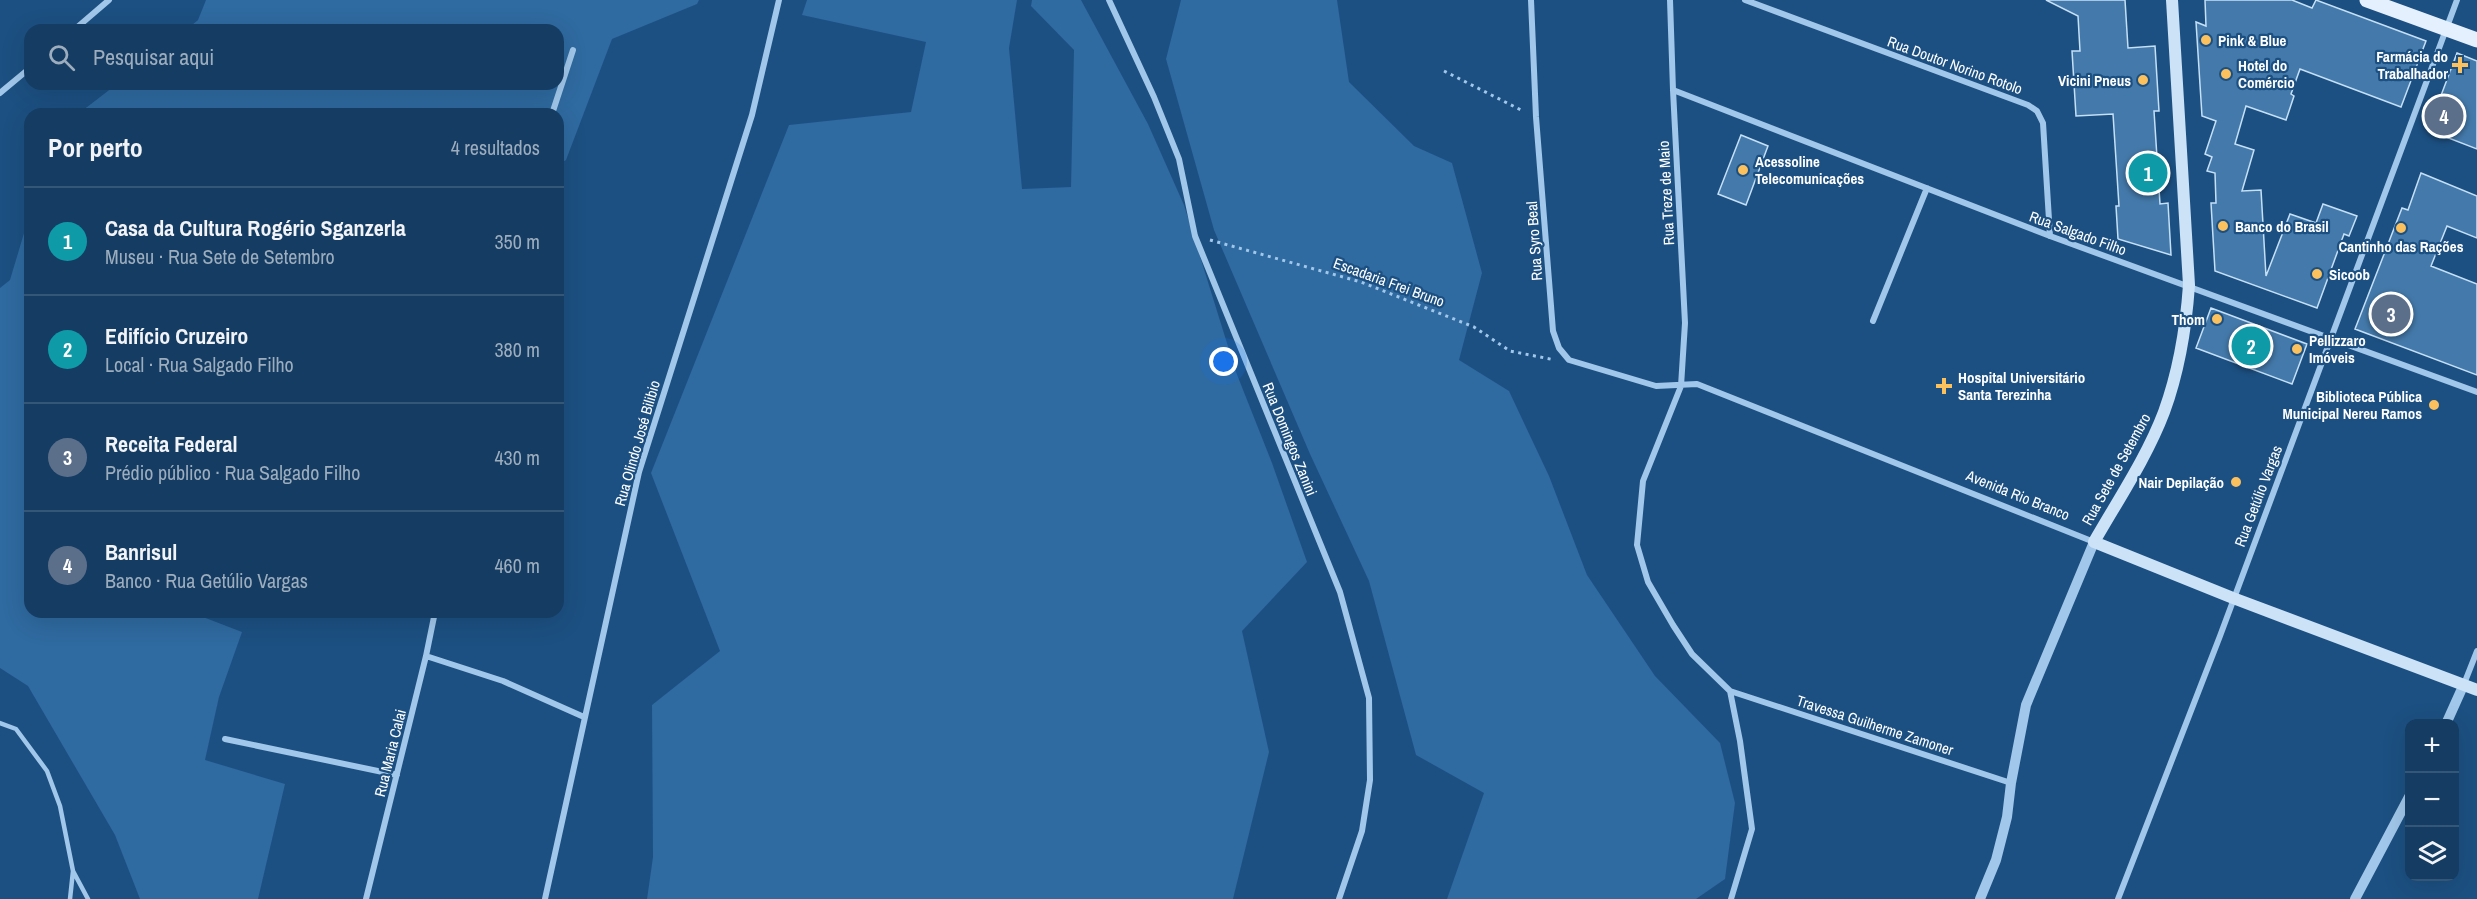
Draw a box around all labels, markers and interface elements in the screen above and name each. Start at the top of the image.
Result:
search box [24,24,564,90]
place label: Pink & Blue [2218,30,2287,51]
street label: Rua Doutor Norino Rotolo [1885,31,2026,99]
marker: Pink & Blue [2199,33,2213,47]
icon: search [45,41,78,74]
text: Pesquisar aqui [93,42,214,72]
place label: Farmácia do Trabalhador [2376,46,2448,84]
place label: Hotel do Comércio [2238,55,2295,93]
marker: Farmácia do Trabalhador [2453,58,2467,72]
marker: Hotel do Comércio [2219,67,2233,81]
place label: Vicini Pneus [2058,70,2131,91]
marker: Vicini Pneus [2136,73,2150,87]
pin: 4 [2424,94,2464,138]
text: Por perto [48,130,143,165]
text: 4 resultados [451,134,540,161]
street label: Rua Treze de Maio [1653,140,1679,246]
pin: 1 [2128,150,2168,195]
place label: Acessoline Telecomunicações [1755,151,1864,189]
marker: Acessoline Telecomunicações [1736,163,1750,177]
street label: Rua Syro Beal [1521,201,1547,281]
street label: Rua Salgado Filho [2027,206,2130,260]
text: Casa da Cultura Rogério Sganzerla [105,213,406,243]
place label: Banco do Brasil [2235,216,2329,237]
marker: Banco do Brasil [2216,219,2230,233]
marker: Cantinho das Rações [2394,221,2408,235]
text: 1 [63,228,72,255]
text: 350 m [494,228,540,255]
place label: Cantinho das Rações [2338,236,2464,257]
text: Museu · Rua Sete de Setembro [105,243,335,270]
street label: Escadaria Frei Bruno [1330,252,1448,312]
place label: Sicoob [2329,264,2370,285]
marker: Sicoob [2310,267,2324,281]
pin: 3 [2372,292,2410,336]
place label: Thom [2172,309,2205,330]
marker: Thom [2210,312,2224,326]
text: Edifício Cruzeiro [105,321,248,351]
pin: 2 [2232,324,2270,368]
place label: Pellizzaro Imóveis [2309,330,2366,368]
text: 2 [63,336,72,363]
text: 380 m [494,336,540,363]
marker: Pellizzaro Imóveis [2290,342,2304,356]
your location [1209,347,1238,376]
text: Local · Rua Salgado Filho [105,351,294,378]
place label: Hospital Universitário Santa Terezinha [1958,367,2085,405]
marker: Hospital Universitário Santa Terezinha [1935,377,1953,395]
street label: Rua Olindo José Bilibio [609,378,665,508]
street label: Rua Domingos Zanini [1258,379,1322,499]
place label: Biblioteca Pública Municipal Nereu Ramos [2283,386,2422,424]
marker: Biblioteca Pública Municipal Nereu Ramos [2427,398,2441,412]
street label: Rua Sete de Setembro [2076,409,2156,529]
text: Receita Federal [105,429,238,459]
street label: Rua Getúlio Vargas [2229,442,2287,550]
text: 3 [63,444,72,471]
text: 430 m [494,444,540,471]
text: Prédio público · Rua Salgado Filho [105,459,360,486]
street label: Avenida Rio Branco [1962,464,2073,525]
place label: Nair Depilação [2139,472,2224,493]
marker: Nair Depilação [2229,475,2243,489]
text: Banrisul [105,537,177,567]
text: 4 [63,552,72,579]
text: 460 m [494,552,540,579]
text: Banco · Rua Getúlio Vargas [105,567,308,594]
street label: Travessa Guilherme Zamoner [1794,690,1956,760]
street label: Rua Maria Calai [369,707,411,799]
map controls [2405,719,2459,881]
button: + [2405,719,2459,773]
button: − [2405,773,2459,827]
button: layers [2405,827,2459,881]

